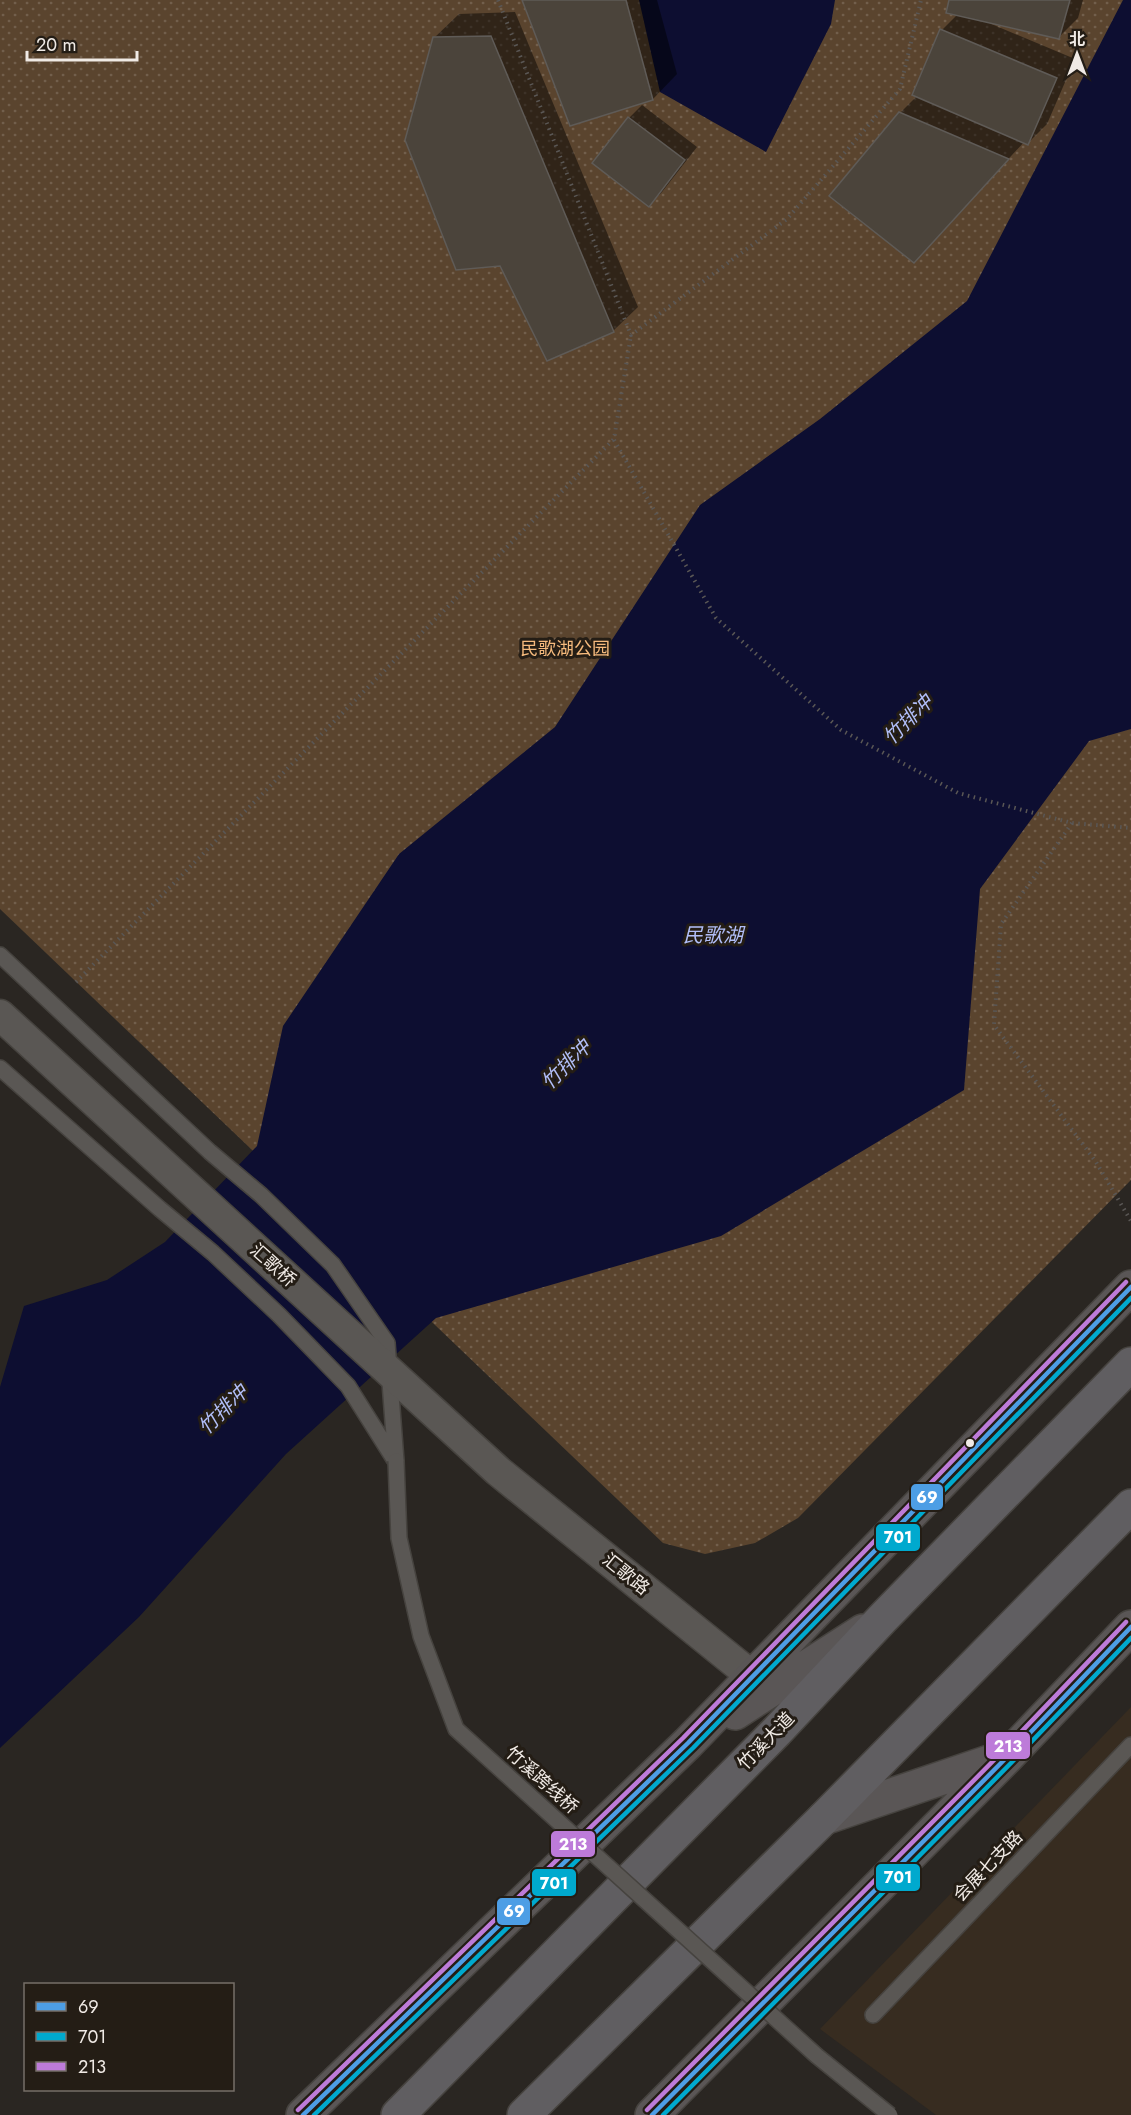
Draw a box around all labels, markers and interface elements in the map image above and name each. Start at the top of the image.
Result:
scale bar [27,24,136,62]
north arrow [1047,24,1107,84]
text: 北 [1069,28,1085,51]
text: 20 m [36,32,76,58]
park label: 民歌湖公园 [520,636,610,662]
water label: 竹排冲 [877,687,941,751]
water label: 民歌湖 [683,921,746,950]
water label: 竹排冲 [535,1032,599,1096]
street label: 汇歌桥 [244,1237,302,1293]
water label: 竹排冲 [192,1377,256,1441]
unlabelled marker [964,1437,976,1449]
line badge: 69 [910,1483,944,1511]
text: 69 [916,1486,938,1509]
line badge: 701 [875,1523,921,1552]
text: 701 [884,1526,912,1549]
street label: 汇歌路 [597,1547,655,1601]
street label: 竹溪大道 [732,1706,800,1776]
line badge: 213 [985,1731,1031,1760]
text: 213 [994,1735,1022,1758]
street label: 竹溪跨线桥 [500,1740,584,1820]
street label: 会展七支路 [947,1825,1029,1907]
line badge: 213 [550,1830,596,1858]
text: 213 [559,1833,587,1856]
line badge: 701 [875,1863,921,1892]
text: 701 [884,1866,912,1889]
line badge: 701 [531,1868,577,1897]
text: 701 [540,1872,568,1895]
line badge: 69 [496,1897,531,1926]
text: 69 [503,1900,525,1923]
legend [24,1983,234,2091]
text: 69 [78,1994,99,2020]
text: 701 [78,2024,106,2050]
text: 213 [78,2054,106,2080]

